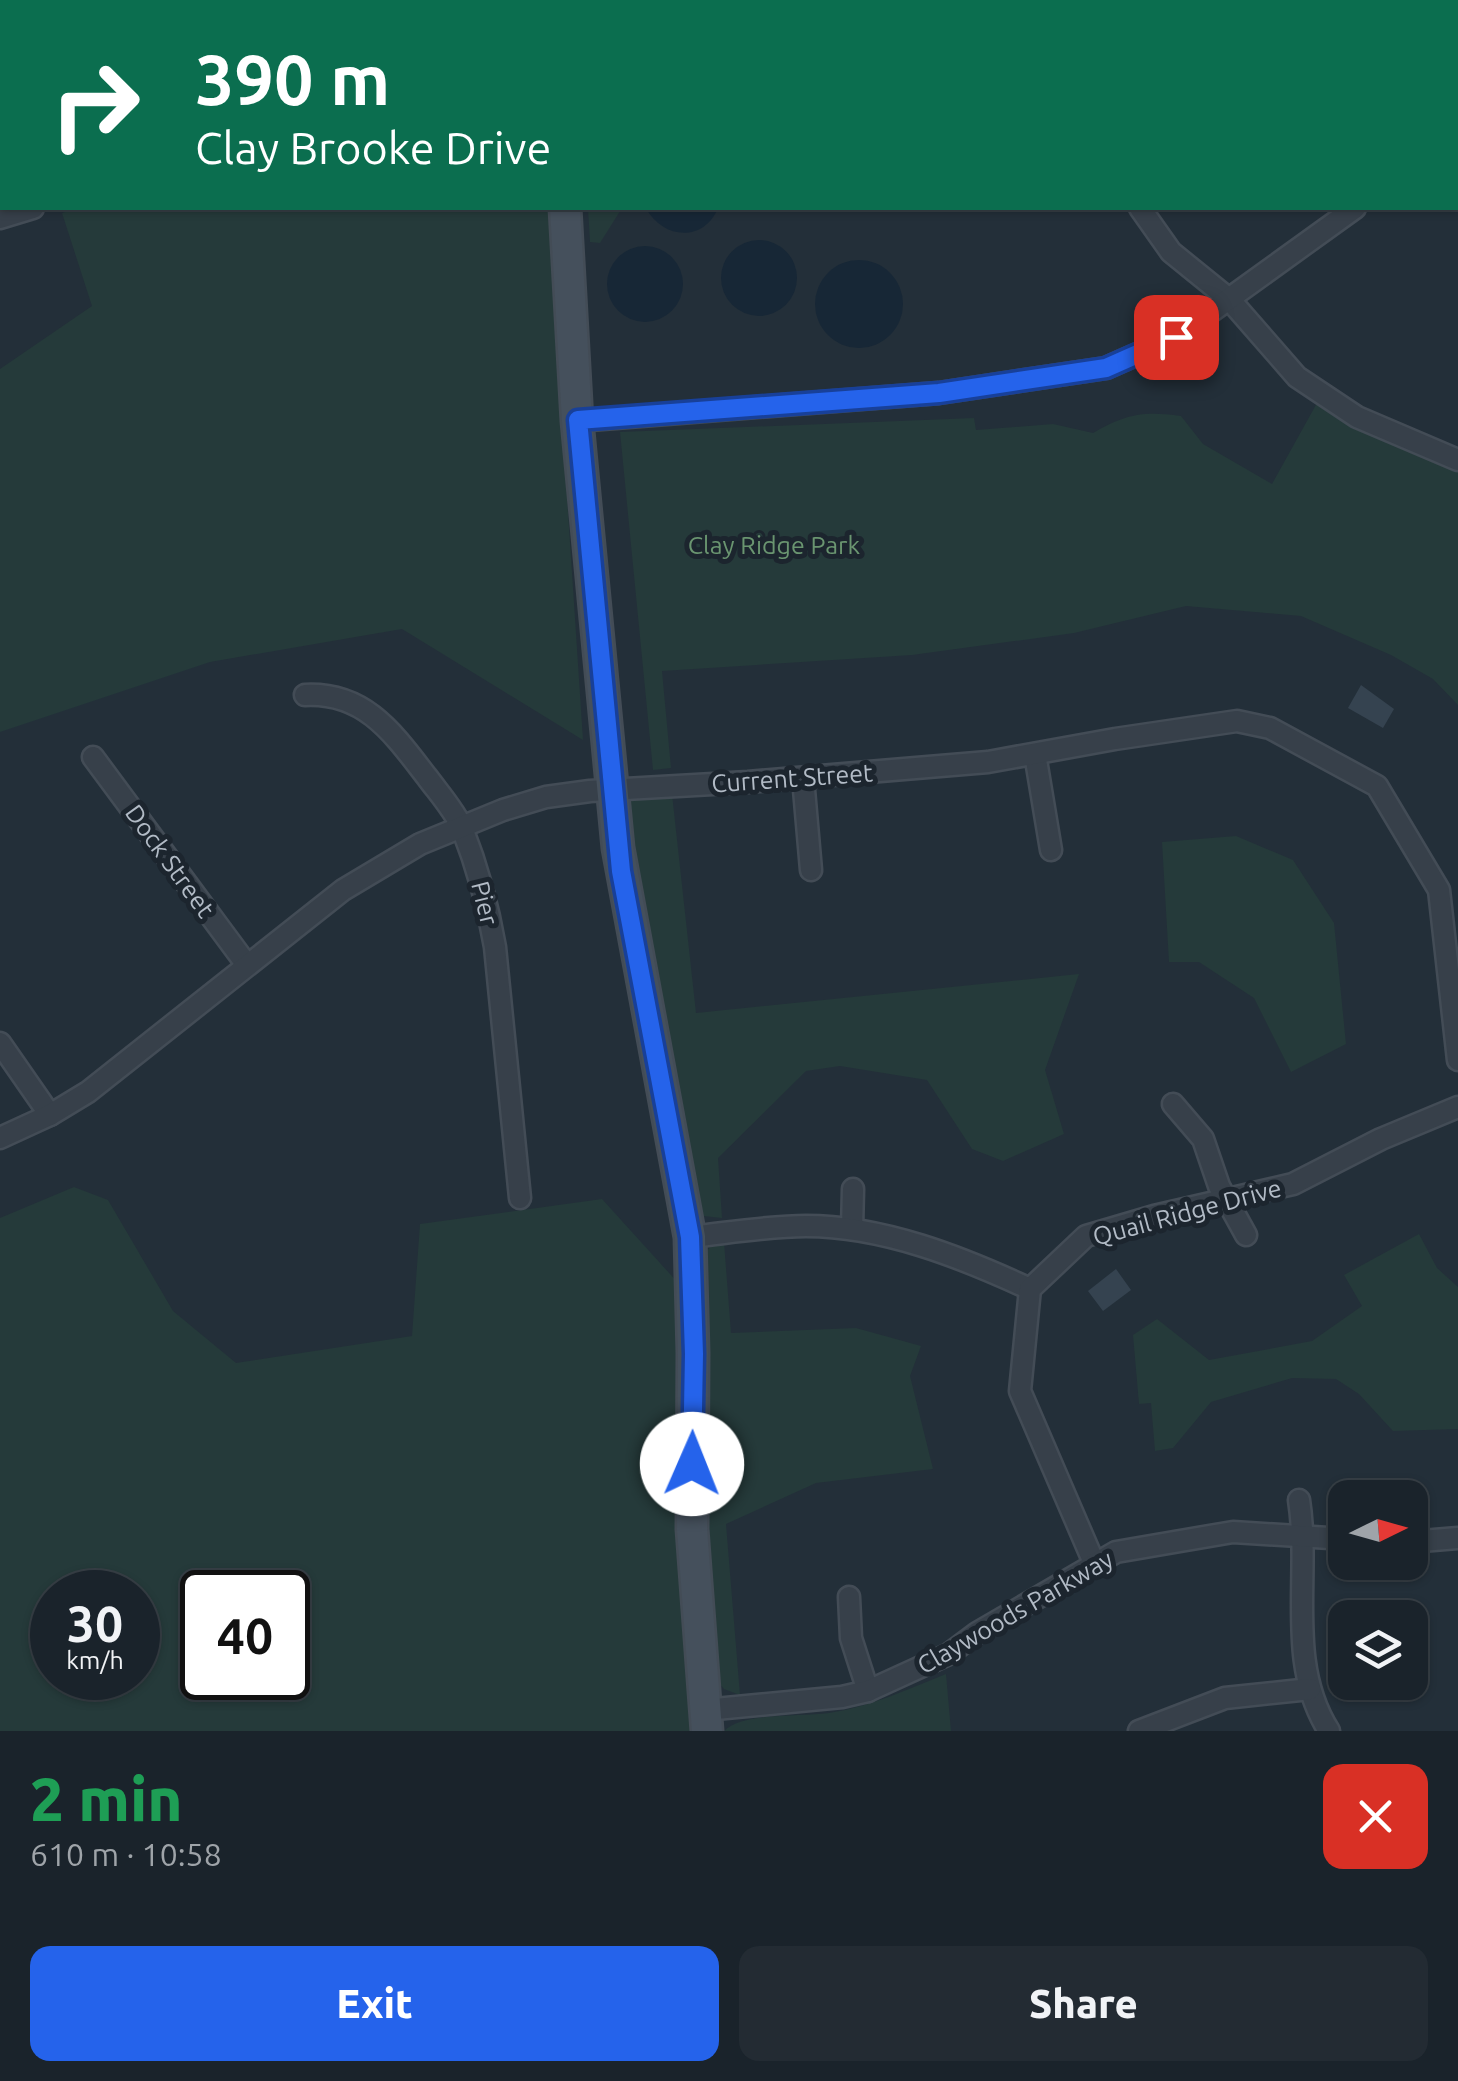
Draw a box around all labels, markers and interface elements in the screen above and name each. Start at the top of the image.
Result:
icon: right [30,40,160,170]
text: 390 m [195,40,390,118]
text: Clay Brooke Drive [195,122,551,173]
pin [1134,295,1219,380]
icon: arrive [1149,310,1204,365]
park label: Clay Ridge Park [688,531,861,559]
street label: Current Street [710,758,874,798]
street label: Dock Street [120,799,220,923]
street label: Pier [466,878,504,928]
street label: Quail Ridge Drive [1090,1173,1284,1251]
position arrow [640,1412,744,1516]
north arrow [1328,1480,1428,1580]
map controls [1328,1480,1428,1700]
street label: Claywoods Parkway [912,1545,1118,1679]
speed limit sign: 40 [180,1570,310,1700]
text: 30 [67,1595,123,1651]
button: layers [1328,1600,1428,1700]
text: km/h [66,1646,124,1674]
button: close [1323,1764,1428,1869]
text: 2 min [30,1765,183,1832]
text: 610 m · 10:58 [30,1836,222,1872]
button: Exit [30,1946,719,2061]
button: Share [739,1946,1428,2061]

